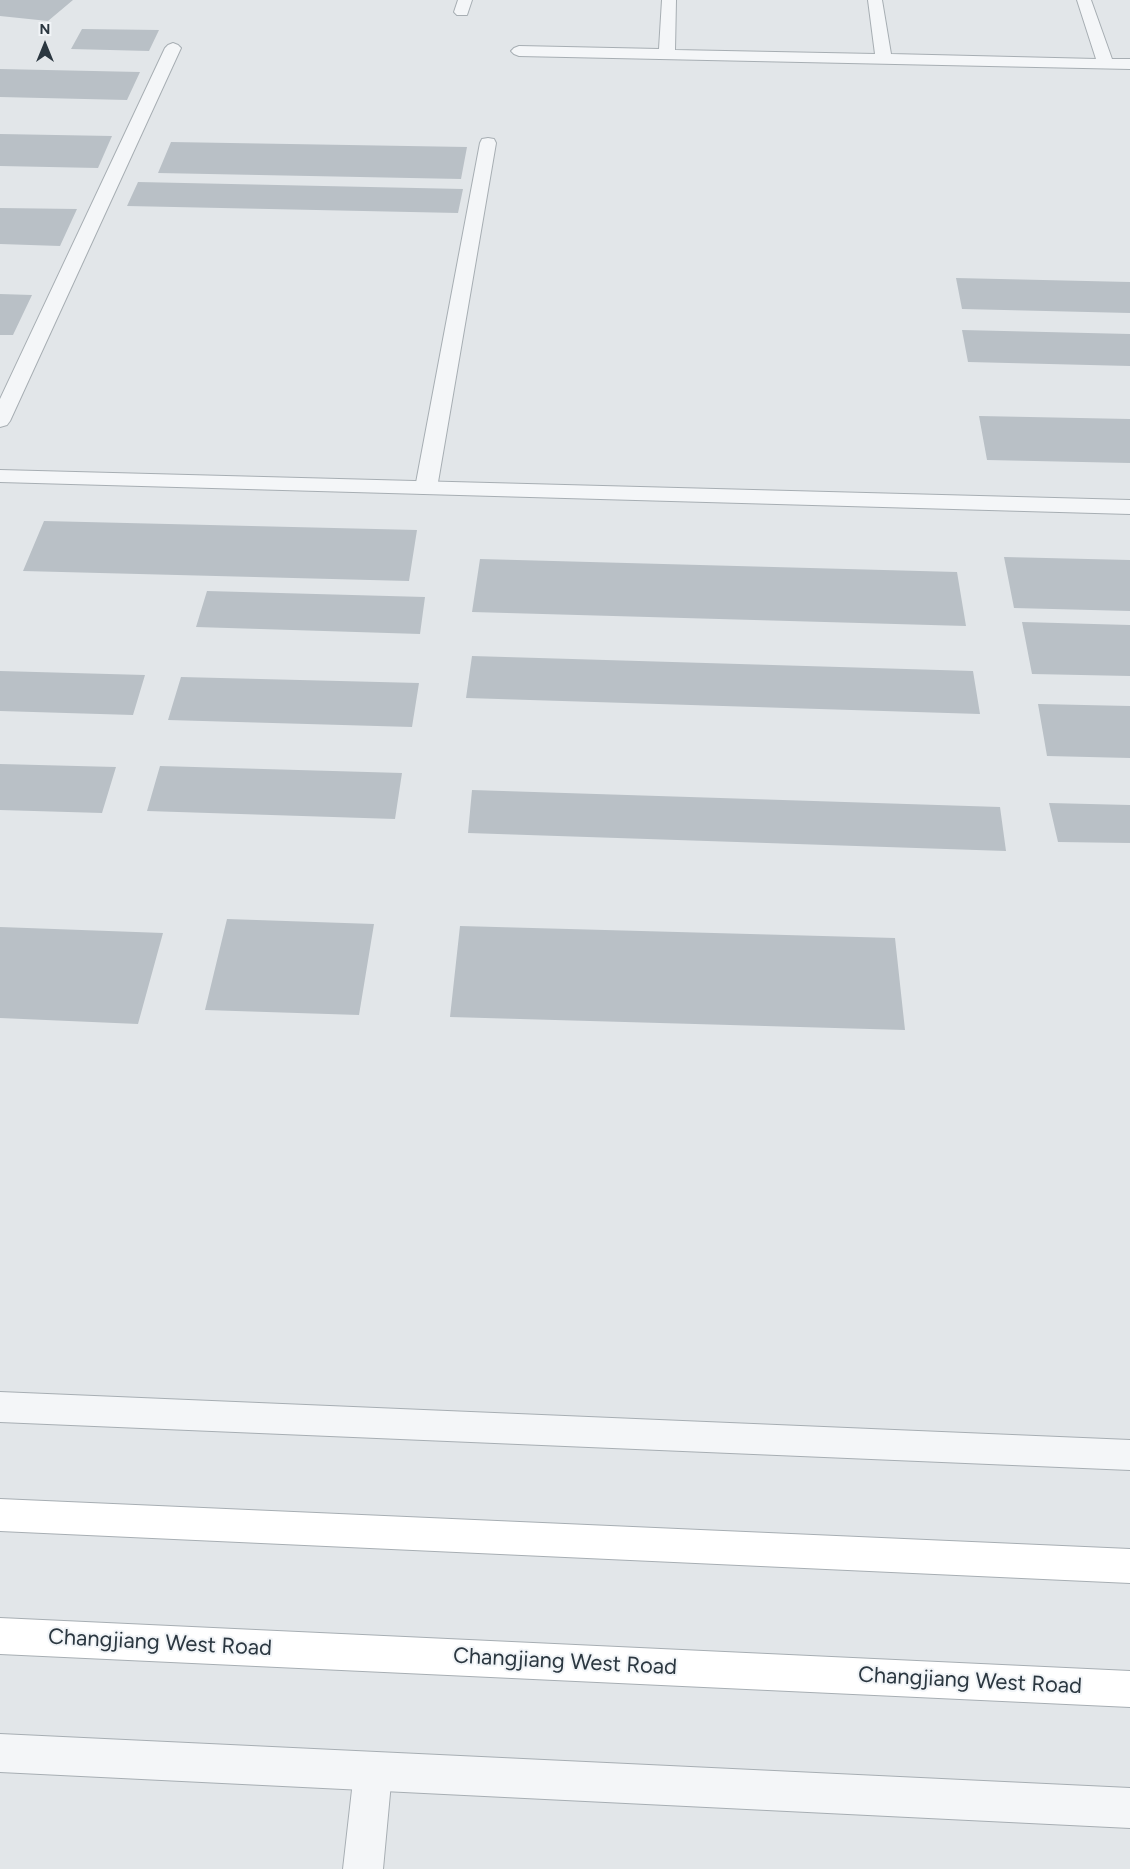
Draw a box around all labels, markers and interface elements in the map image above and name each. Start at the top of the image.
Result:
north arrow [20,20,70,70]
text: N [40,21,50,38]
street label: Changjiang West Road [47,1624,273,1662]
street label: Changjiang West Road [452,1643,678,1681]
street label: Changjiang West Road [857,1662,1083,1700]

